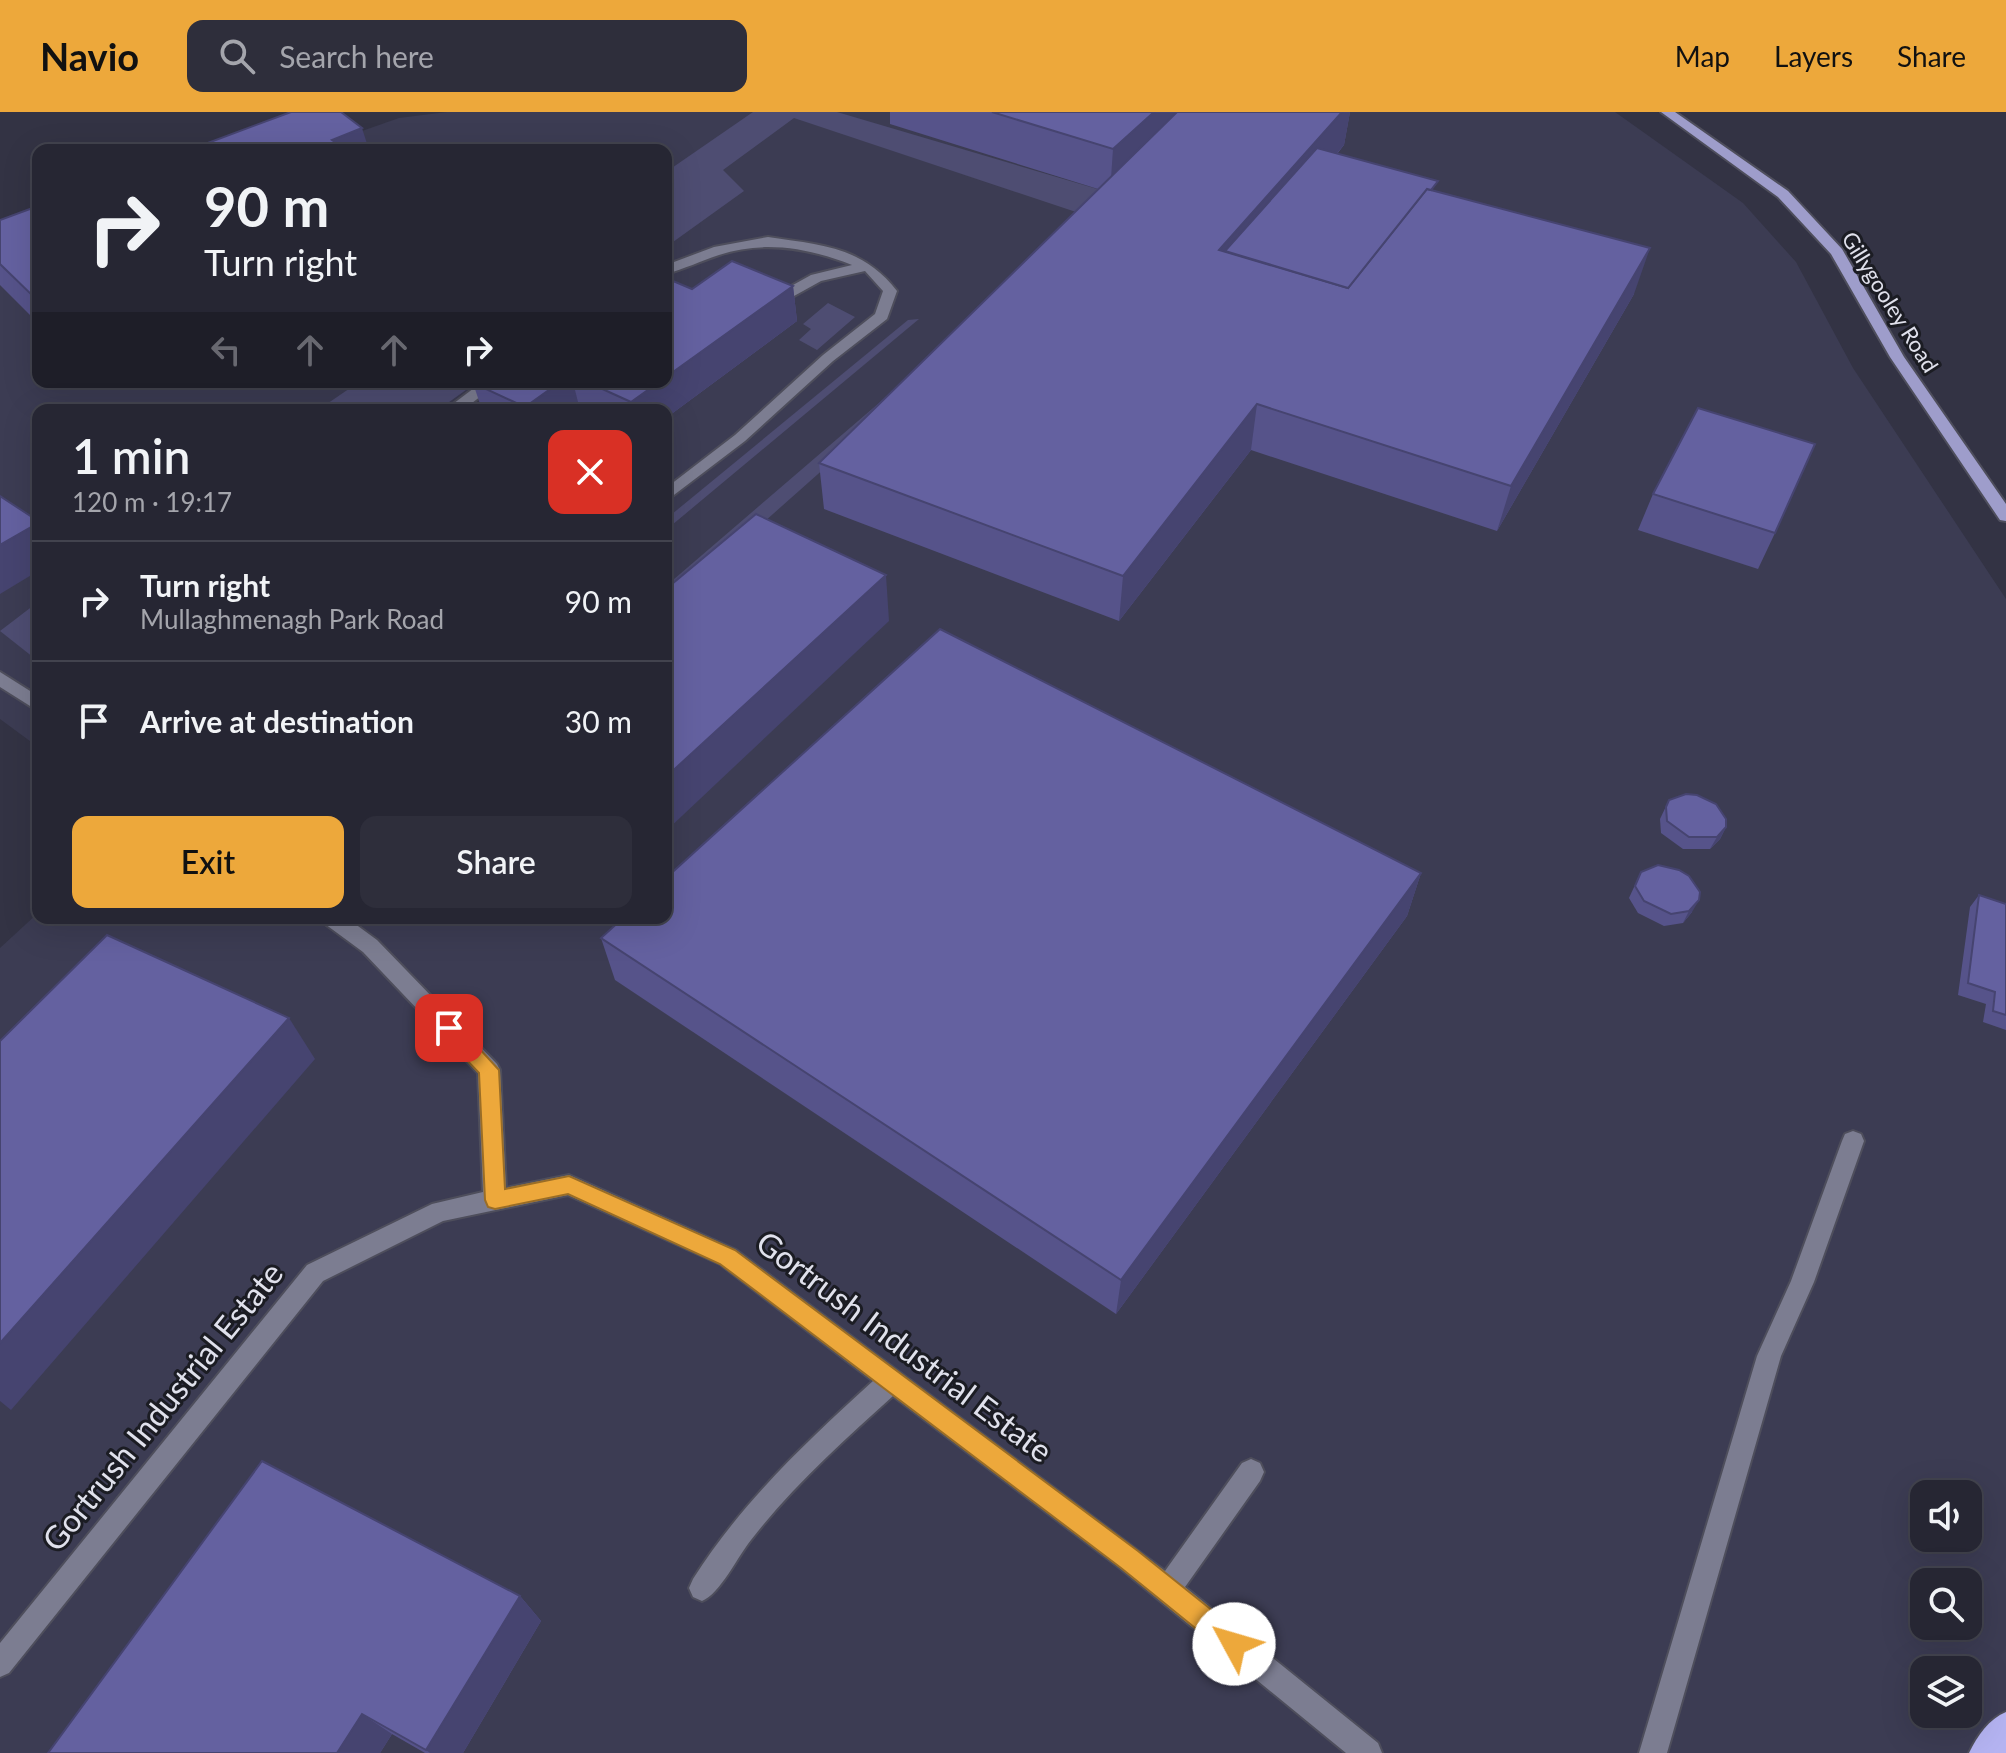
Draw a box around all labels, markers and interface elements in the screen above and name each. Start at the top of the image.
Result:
search box [187,20,747,92]
text: Navio [40,33,139,79]
icon: search [215,34,259,78]
text: Search here [279,38,434,74]
text: Map [1675,39,1730,73]
text: Layers [1774,39,1853,73]
text: Share [1897,39,1966,73]
text: 90 m [204,172,329,239]
icon: right [72,176,176,280]
street label: Gillygooley Road [1836,226,1944,377]
text: Turn right [204,240,357,284]
icon: left [204,328,248,372]
icon: ahead [288,328,332,372]
icon: ahead [372,328,416,372]
icon: right [456,328,500,372]
text: 1 min [72,427,190,484]
button: close [548,430,632,514]
text: 120 m · 19:17 [72,486,232,518]
text: Turn right [140,567,270,603]
icon: right [72,579,116,623]
text: 90 m [565,583,632,619]
text: Mullaghmenagh Park Road [140,603,444,635]
icon: arrive [72,699,116,743]
text: Arrive at destination [140,703,414,739]
text: 30 m [565,703,632,739]
button: Exit [72,816,344,908]
button: Share [360,816,632,908]
pin [415,994,483,1062]
icon: arrive [427,1006,471,1050]
street label: Gortrush Industrial Estate [749,1222,1060,1470]
street label: Gortrush Industrial Estate [33,1254,290,1558]
map controls [1910,1480,1982,1728]
button: sound [1910,1480,1982,1552]
button: search [1910,1568,1982,1640]
position arrow [1192,1602,1276,1686]
button: layers [1910,1656,1982,1728]

